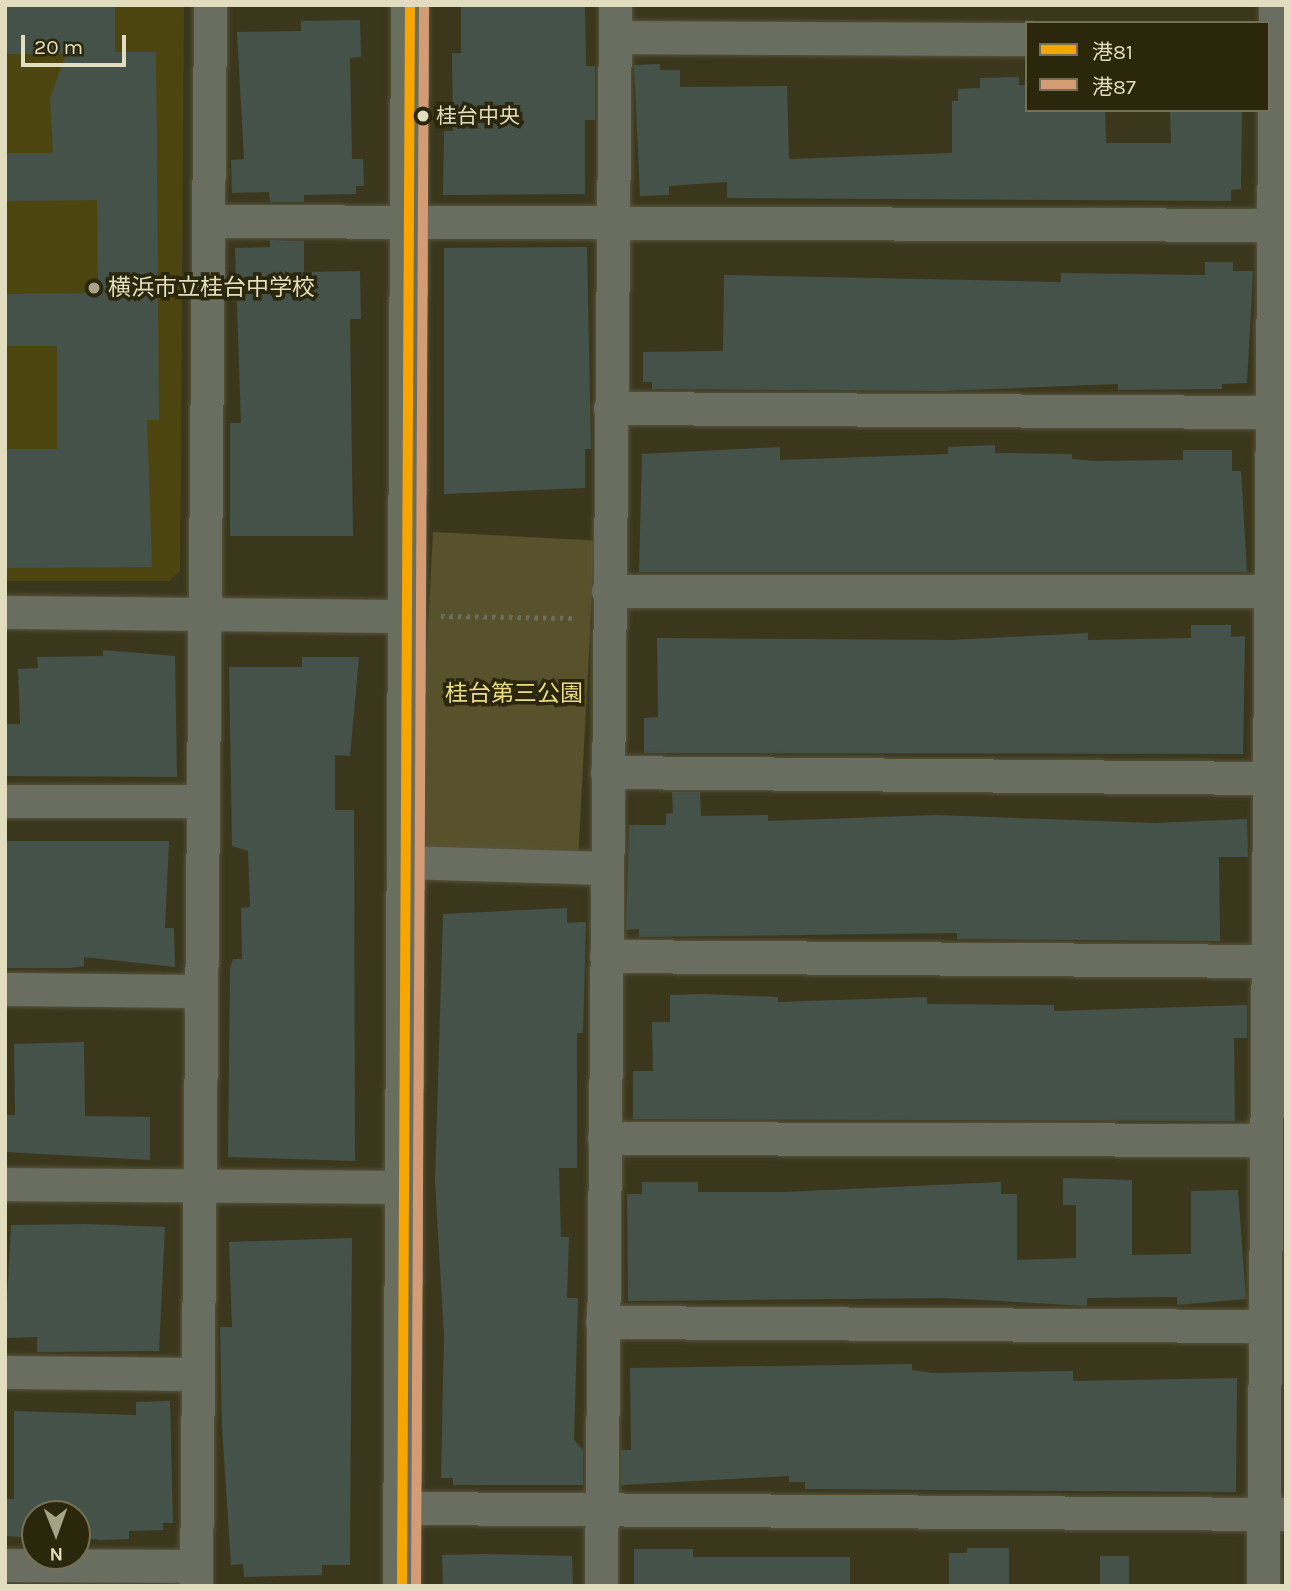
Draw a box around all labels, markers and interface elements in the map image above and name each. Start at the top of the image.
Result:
scale bar [24,21,130,65]
legend [1025,21,1270,112]
text: 20 m [34,35,83,59]
text: 港81 [1092,40,1133,64]
text: 港87 [1092,75,1136,99]
place label: 桂台中央 [436,103,520,129]
marker: 桂台中央 [416,109,430,123]
place label: 横浜市立桂台中学校 [108,274,315,302]
marker: 横浜市立桂台中学校 [86,280,102,296]
park label: 桂台第三公園 [445,680,583,708]
north arrow [21,1500,91,1570]
text: N [49,1543,63,1565]

